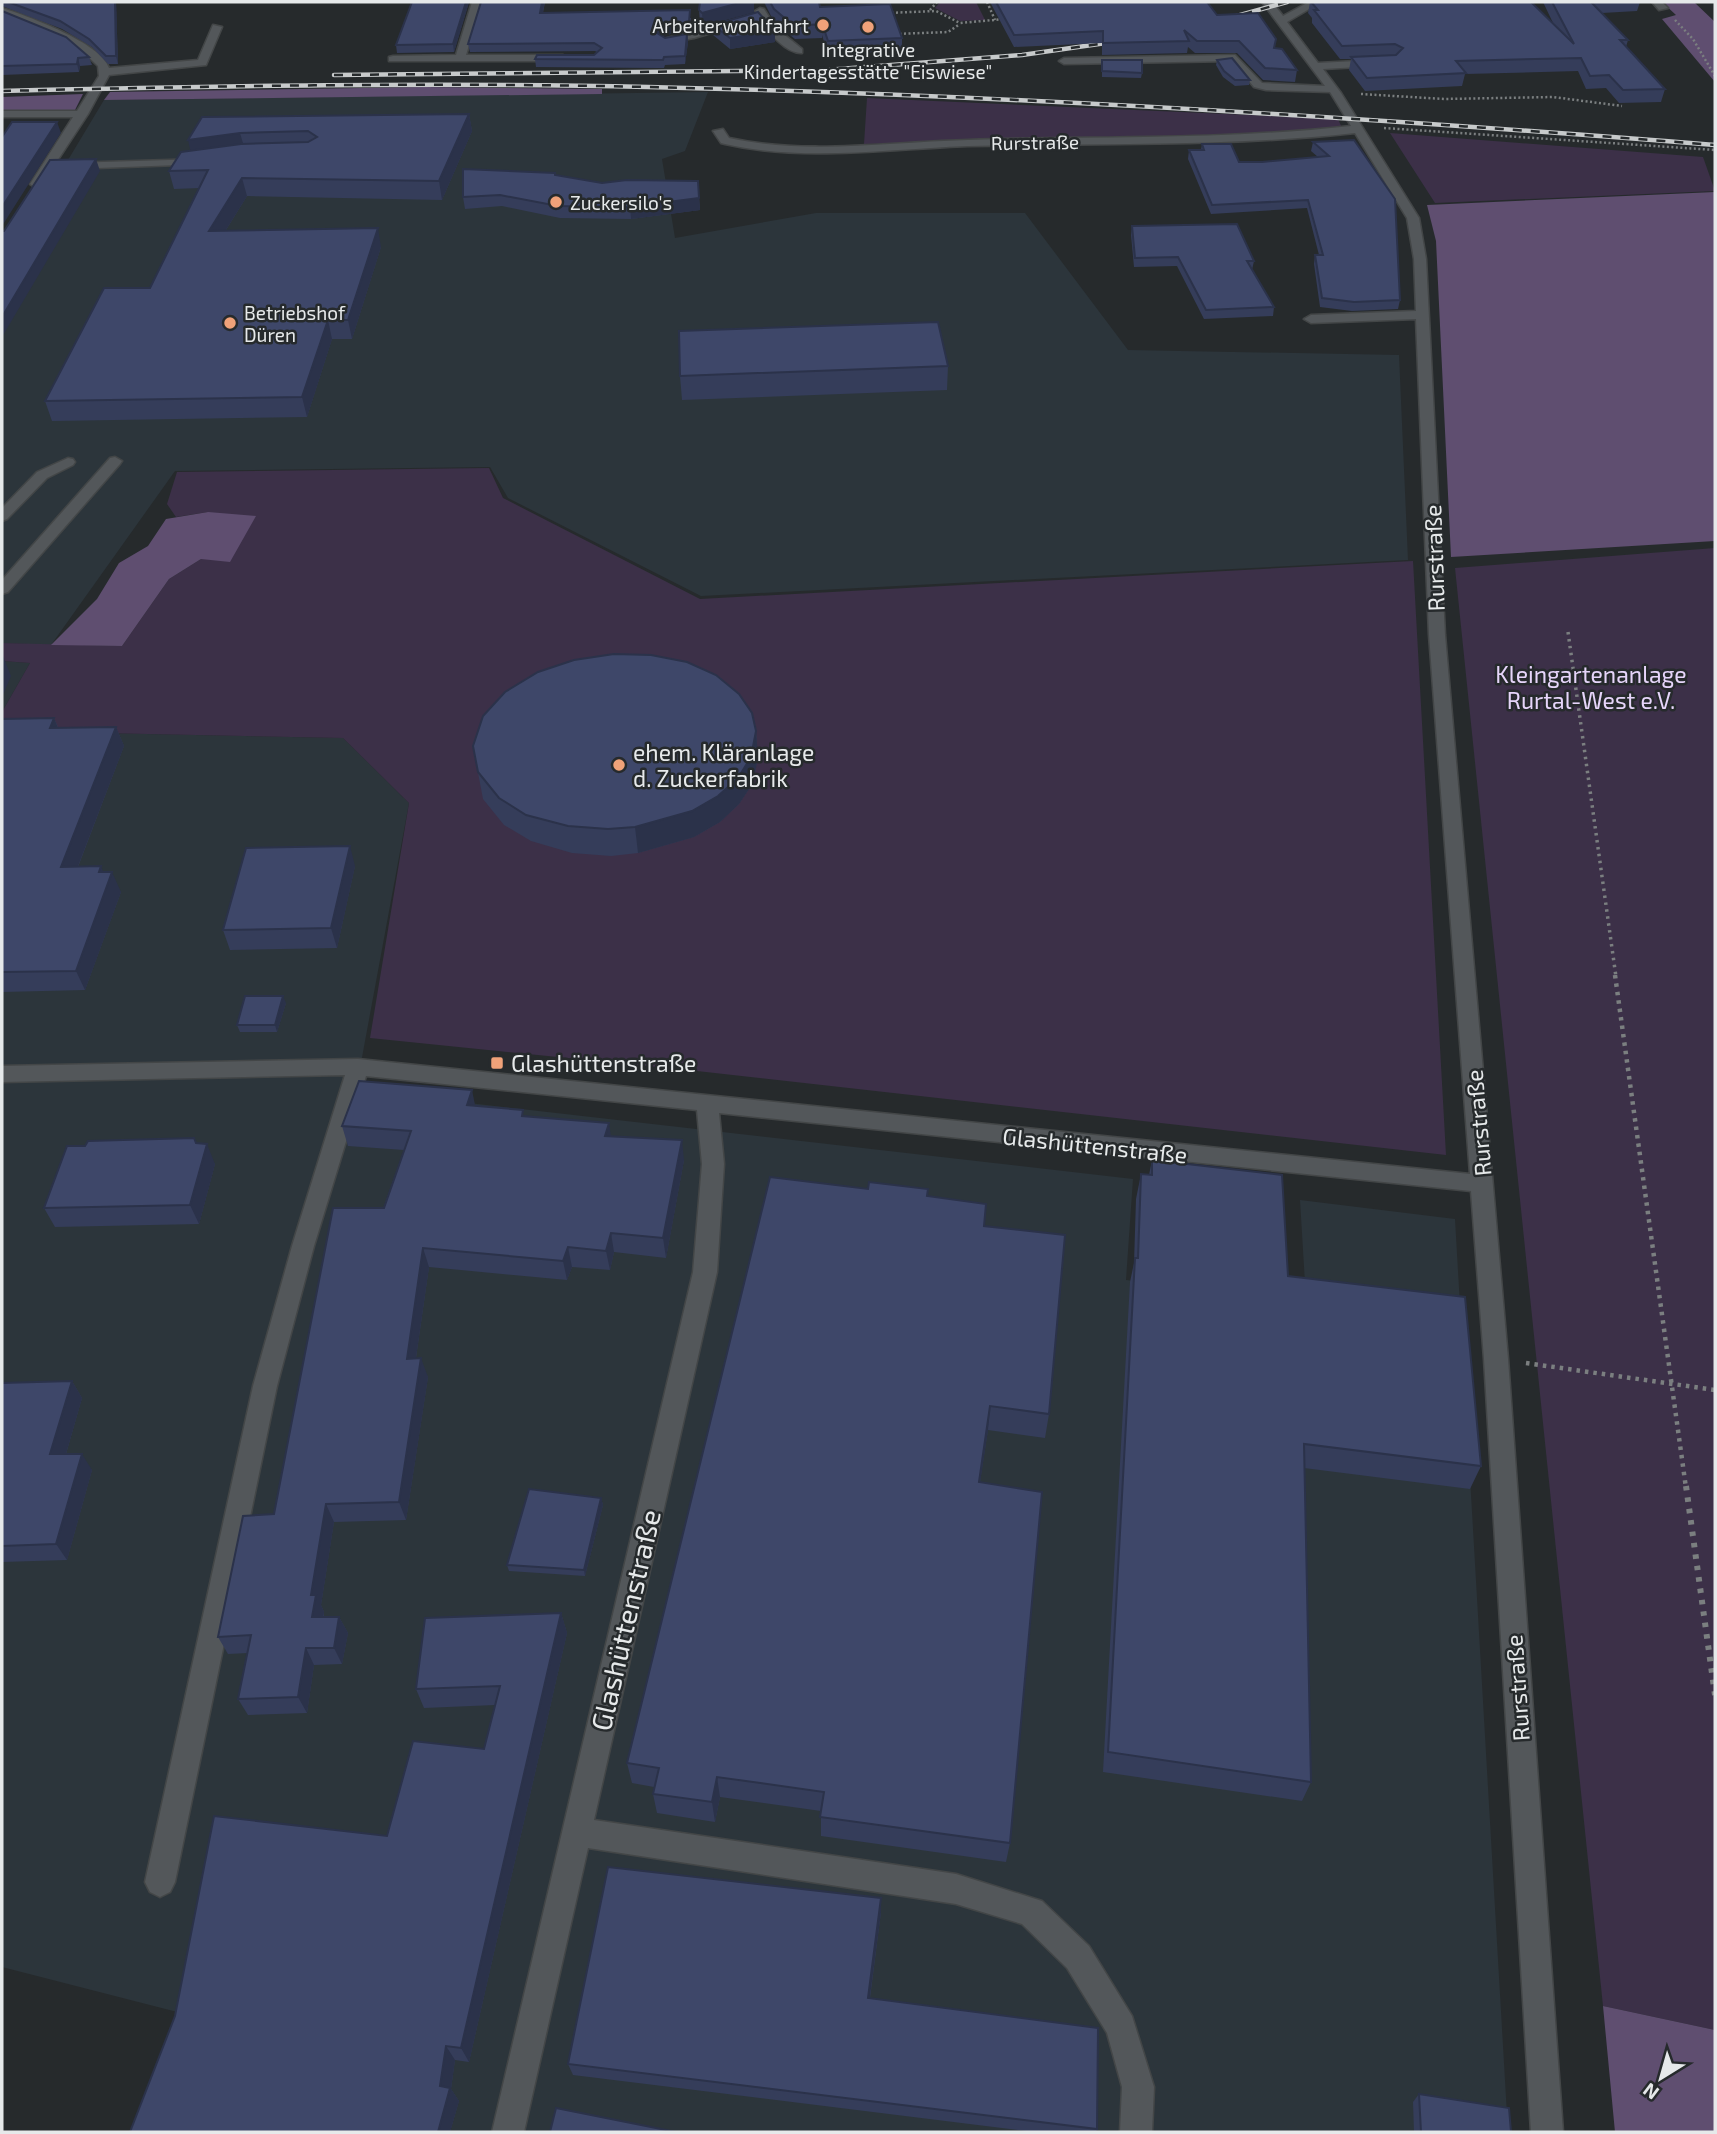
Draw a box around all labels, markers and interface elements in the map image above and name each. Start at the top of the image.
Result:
place label: Arbeiterwohlfahrt [652,14,809,37]
marker: Arbeiterwohlfahrt [815,17,831,33]
marker: Integrative Kindertagesstätte "Eiswiese" [860,19,876,35]
place label: Integrative Kindertagesstätte "Eiswiese" [744,38,992,83]
street label: Rurstraße [991,130,1079,154]
place label: Zuckersilo's [570,191,672,214]
marker: Zuckersilo's [548,194,564,210]
place label: Betriebshof Düren [244,301,346,346]
marker: Betriebshof Düren [222,315,238,331]
street label: Rurstraße [1418,504,1450,612]
park label: Kleingartenanlage Rurtal-West e.V. [1495,660,1687,714]
place label: ehem. Kläranlage d. Zuckerfabrik [633,738,814,792]
marker: ehem. Kläranlage d. Zuckerfabrik [611,757,627,773]
place label: Glashüttenstraße [511,1049,696,1077]
marker: Glashüttenstraße [489,1055,505,1071]
street label: Rurstraße [1459,1069,1497,1177]
street label: Glashüttenstraße [1001,1121,1189,1169]
street label: Glashüttenstraße [583,1506,667,1734]
street label: Rurstraße [1499,1634,1535,1742]
north arrow [1626,2043,1696,2113]
text: N [1638,2079,1663,2105]

